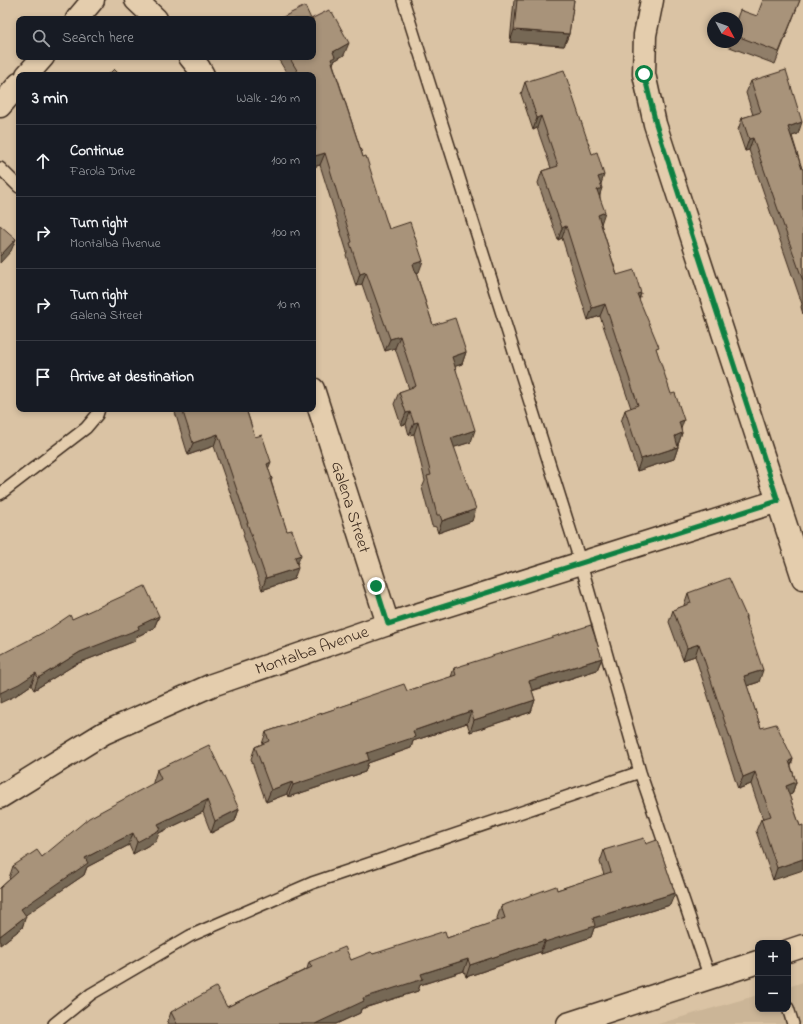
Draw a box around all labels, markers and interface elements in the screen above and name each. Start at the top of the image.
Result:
north arrow [707,12,743,48]
search box [16,16,316,60]
icon: search [30,27,52,49]
text: Search here [62,27,134,49]
route start [635,65,653,83]
text: 3 min [32,86,68,111]
text: Walk · 210 m [236,89,300,108]
text: Continue [70,140,124,162]
icon: ahead [32,150,54,172]
text: 100 m [271,151,300,170]
text: Farola Drive [70,162,135,181]
text: Turn right [70,212,128,234]
icon: right [32,222,54,244]
text: 100 m [271,223,300,242]
text: Montalba Avenue [70,234,161,253]
text: Turn right [70,284,128,306]
icon: right [32,294,54,316]
text: 10 m [277,295,300,314]
text: Galena Street [70,306,143,325]
icon: arrive [32,366,54,388]
text: Arrive at destination [70,366,194,388]
street label: Galena Street [324,458,377,556]
route end [367,577,385,595]
street label: Montalba Avenue [252,619,372,682]
map controls [755,940,791,1012]
button: + [755,940,791,976]
button: − [755,976,791,1012]

